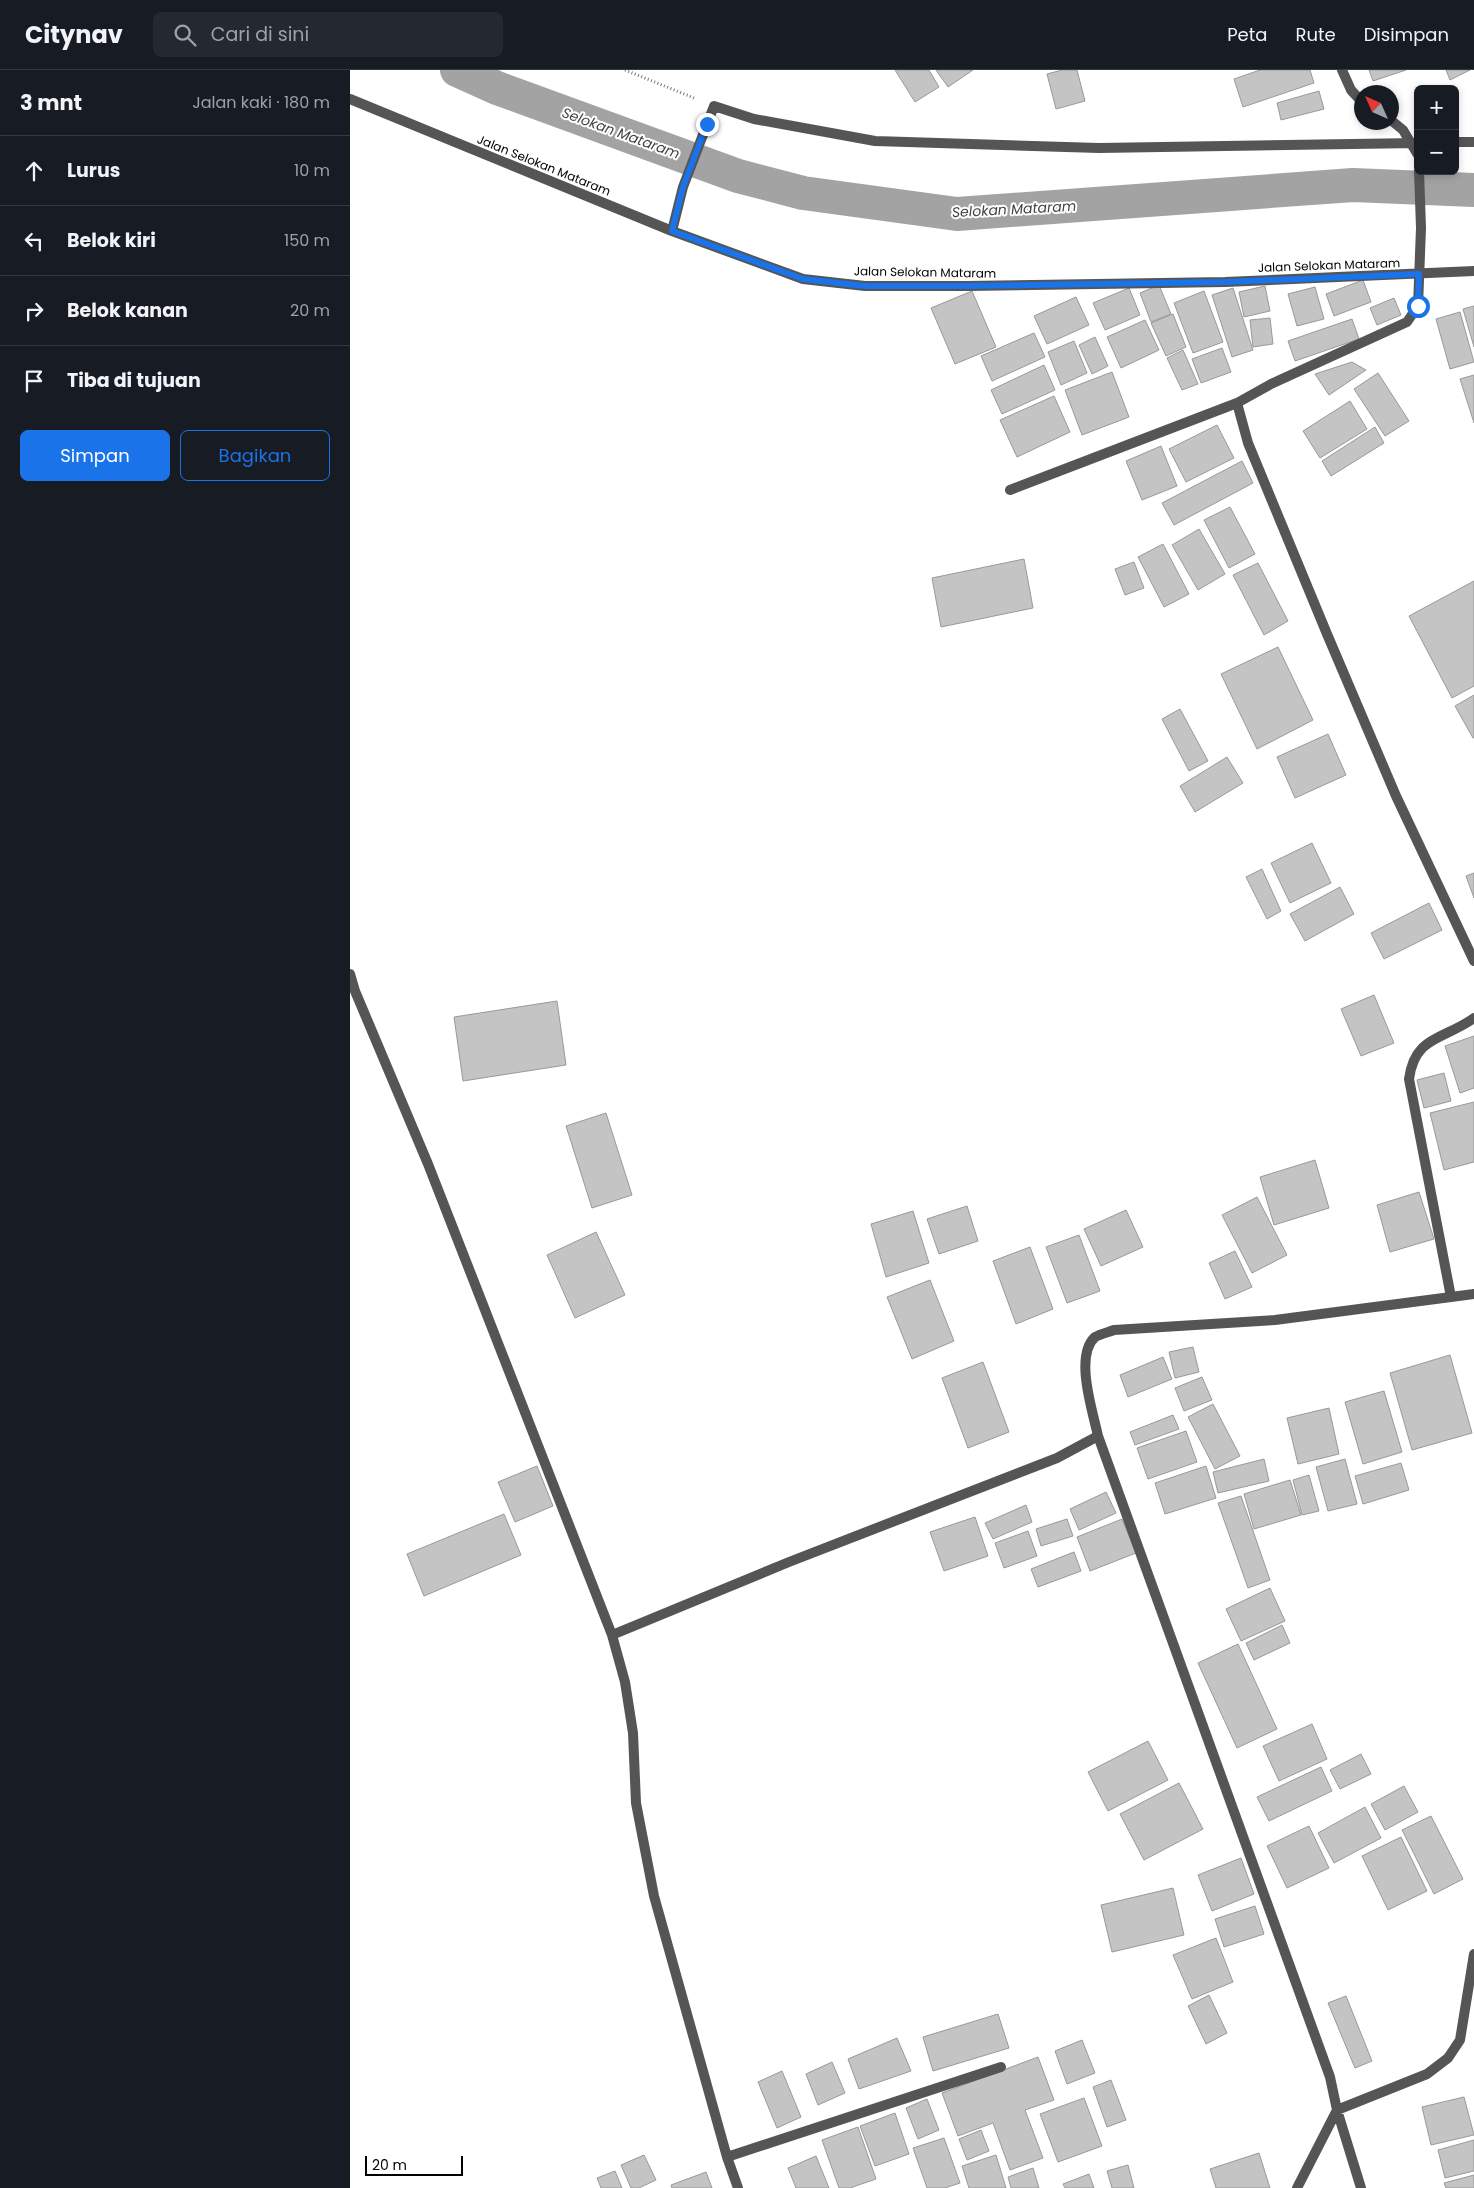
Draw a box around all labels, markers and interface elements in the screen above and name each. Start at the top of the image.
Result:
search box [153,12,503,57]
text: Citynav [25,18,123,51]
icon: search [171,21,199,49]
text: Cari di sini [211,21,309,48]
text: Peta [1227,22,1267,47]
text: Rute [1295,22,1336,47]
text: Disimpan [1364,22,1449,47]
north arrow [1354,85,1399,130]
map controls [1414,85,1459,175]
button: + [1414,85,1459,130]
text: 3 mnt [20,88,82,117]
text: Jalan kaki · 180 m [192,91,330,114]
water label: Selokan Mataram [559,102,683,164]
route end [696,113,719,136]
street label: Jalan Selokan Mataram [475,130,613,200]
button: − [1414,130,1459,175]
icon: ahead [20,157,48,185]
text: Lurus [67,157,120,184]
text: 10 m [294,159,330,182]
water label: Selokan Mataram [951,196,1077,222]
icon: left [20,227,48,255]
text: Belok kiri [67,227,156,254]
text: 150 m [284,229,330,252]
street label: Jalan Selokan Mataram [1257,254,1401,276]
street label: Jalan Selokan Mataram [854,262,996,282]
route start [1407,295,1430,318]
icon: right [20,297,48,325]
text: Belok kanan [67,297,188,324]
text: 20 m [290,299,330,322]
icon: arrive [20,367,48,395]
text: Tiba di tujuan [67,367,201,394]
button: Simpan [20,430,170,481]
button: Bagikan [180,430,330,481]
scale bar [365,2153,462,2176]
text: 20 m [372,2155,407,2175]

